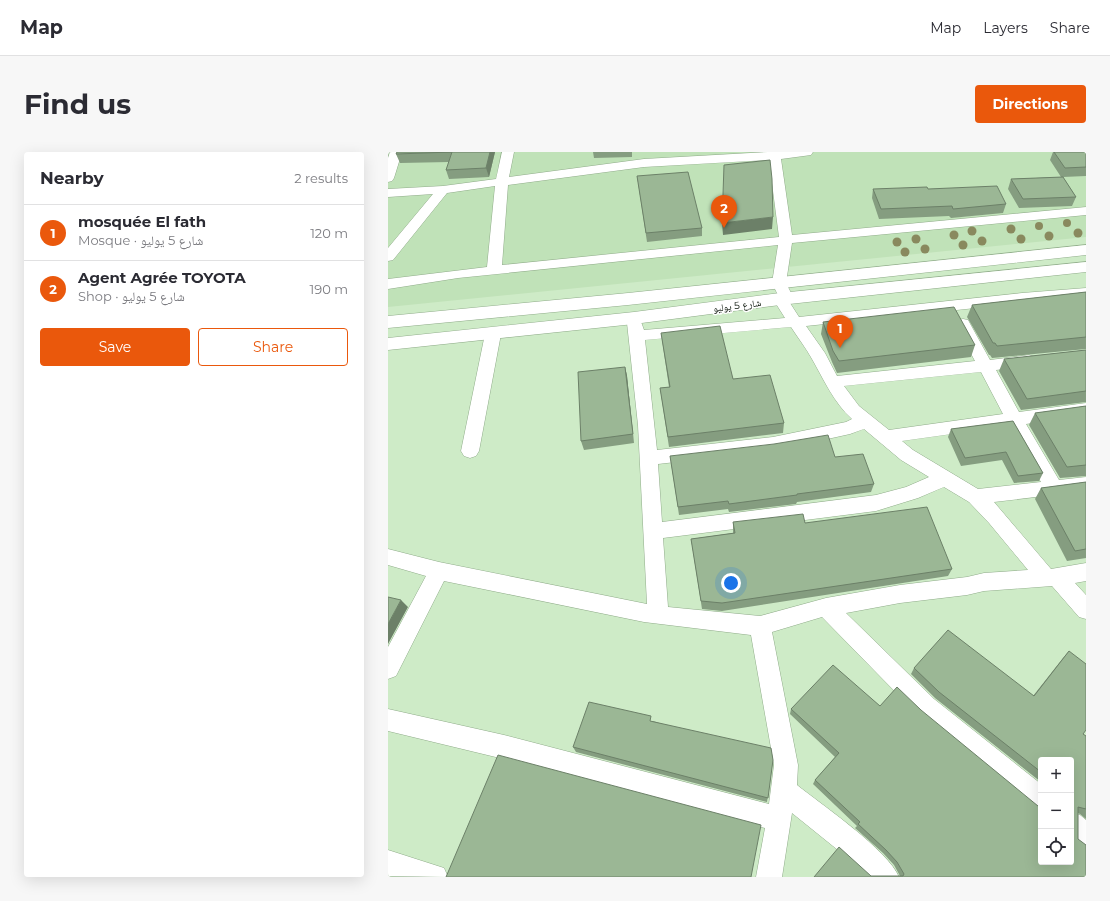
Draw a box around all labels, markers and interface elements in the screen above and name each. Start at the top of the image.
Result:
text: Map [20,16,63,39]
text: Map [930,19,961,37]
text: Layers [983,19,1028,37]
text: Share [1050,19,1090,37]
button: Directions [975,85,1086,123]
text: Find us [24,87,131,121]
text: Nearby [40,168,104,188]
text: 2 results [294,170,348,186]
pin: 2 [711,195,737,228]
text: mosquée El fath [78,212,206,231]
text: 1 [50,225,56,241]
text: 120 m [310,225,348,241]
text: Mosque · شارع 5 يوليو [78,232,203,248]
text: Agent Agrée TOYOTA [78,268,246,287]
text: 2 [49,281,57,297]
text: 190 m [310,281,348,297]
text: Shop · شارع 5 يوليو [78,288,185,304]
street label: شارع 5 يوليو [712,296,762,315]
pin: 1 [827,315,853,348]
button: Save [40,328,190,366]
button: Share [198,328,348,366]
your location [721,573,741,593]
map controls [1038,757,1074,865]
button: + [1038,757,1074,793]
button: − [1038,793,1074,829]
button: locate [1038,829,1074,865]

